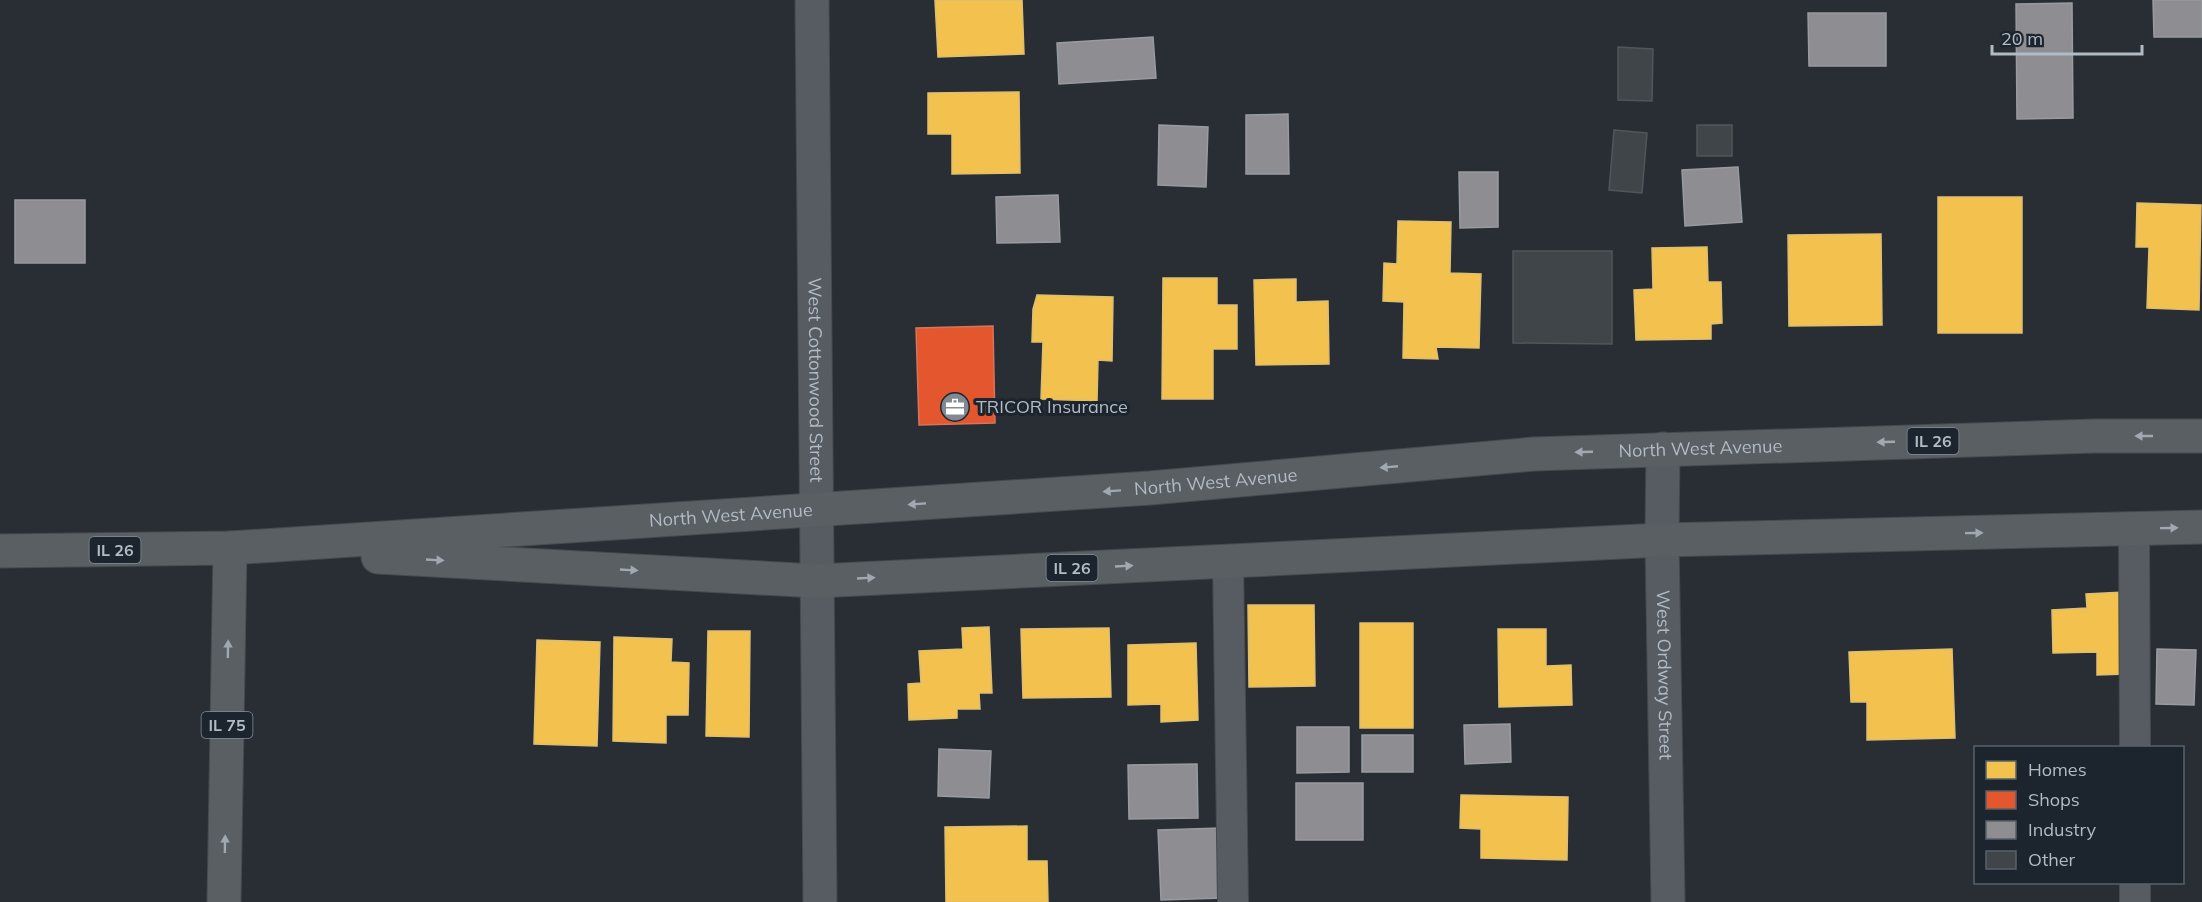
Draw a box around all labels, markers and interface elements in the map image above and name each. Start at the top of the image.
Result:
scale bar [1992,18,2142,56]
text: 20 m [2001,27,2043,50]
street label: West Cottonwood Street [803,277,828,483]
office icon: TRICOR Insurance [939,391,971,423]
place label: TRICOR Insurance [976,395,1128,418]
road number: IL 26 [1908,428,1958,454]
one-way arrow [2134,431,2153,441]
street label: North West Avenue [1618,434,1783,462]
one-way arrow [1876,438,1895,447]
one-way arrow [1574,447,1593,457]
one-way arrow [1380,462,1399,472]
street label: North West Avenue [1133,463,1298,500]
one-way arrow [1102,486,1121,496]
street label: North West Avenue [648,498,813,532]
one-way arrow [907,499,926,508]
one-way arrow [2160,523,2179,532]
one-way arrow [1965,528,1984,537]
road number: IL 26 [90,537,140,563]
one-way arrow [425,555,444,564]
road number: IL 26 [1046,555,1098,581]
one-way arrow [1114,561,1133,570]
one-way arrow [620,566,639,575]
one-way arrow [857,574,876,583]
street label: West Ordway Street [1652,590,1678,760]
one-way arrow [223,639,233,658]
road number: IL 75 [202,712,252,738]
legend [1974,746,2184,884]
text: Homes [2028,758,2087,781]
text: Shops [2028,788,2080,811]
text: Industry [2028,818,2097,841]
one-way arrow [220,834,229,853]
text: Other [2028,848,2076,871]

